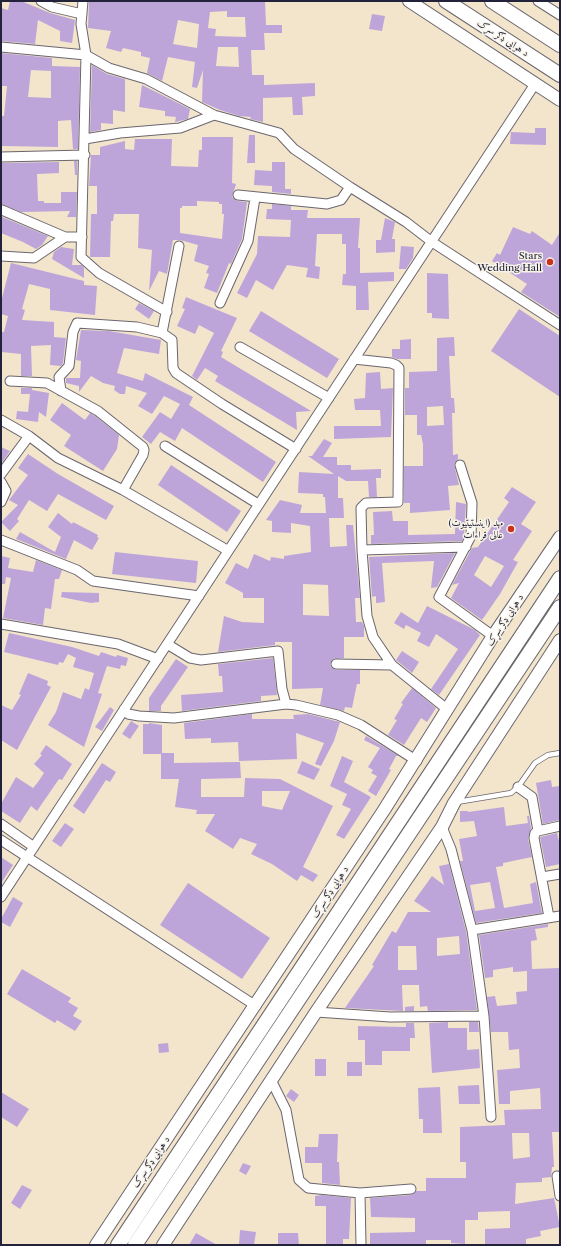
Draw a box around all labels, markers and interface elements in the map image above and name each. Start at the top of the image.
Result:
street label: د هوایی ډګر سړک [475,17,531,59]
place label: Stars Wedding Hall [477,250,542,274]
marker: Stars Wedding Hall [545,257,555,267]
place label: مهد (اینستیتیوت) عالی قراءات [448,517,503,540]
marker: مهد (اینستیتیوت) عالی قراءات [506,524,516,534]
street label: د هوایی ډګر سړک [484,592,526,648]
street label: د هوایی ډګر سړک [309,864,351,920]
street label: د هوایی ډګر سړک [129,1134,173,1190]

